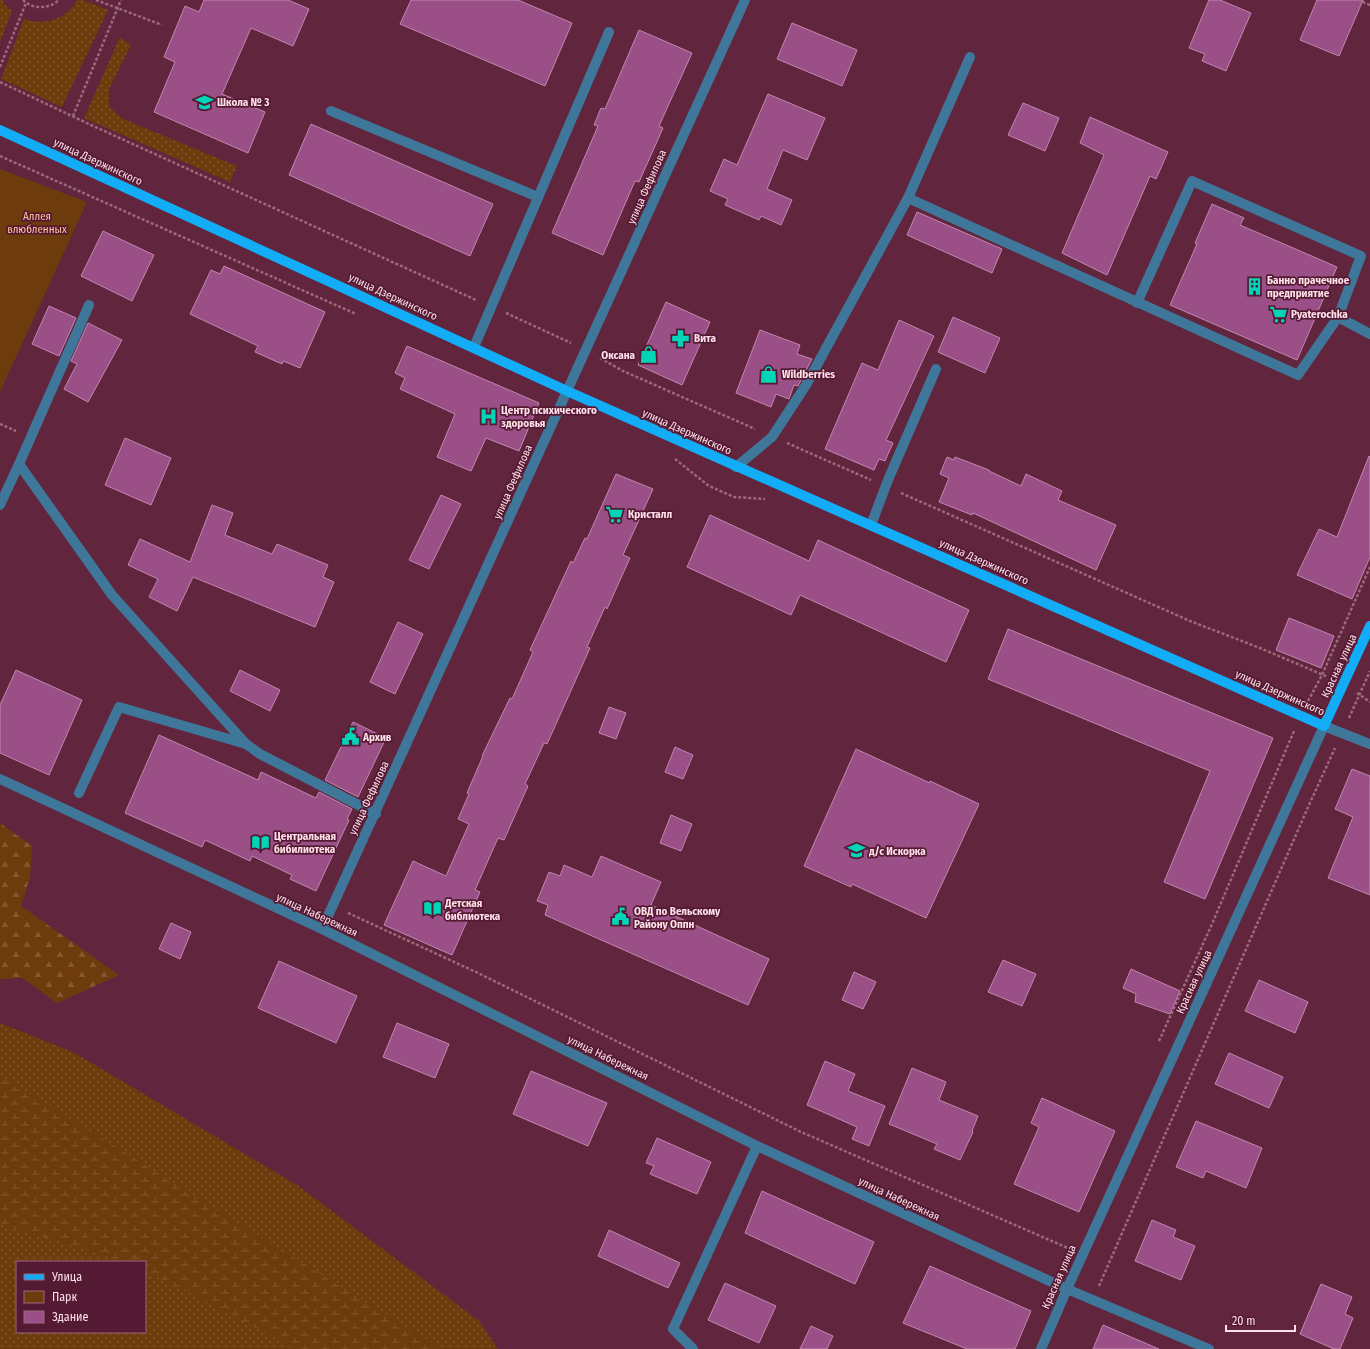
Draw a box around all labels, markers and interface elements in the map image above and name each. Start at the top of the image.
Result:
school or university icon: Школа № 3 [194,92,214,112]
place label: Школа № 3 [217,96,269,109]
street label: улица Дзержинского [52,136,145,188]
street label: улица Фефилова [625,148,669,226]
park label: Аллея влюбленных [7,210,67,236]
street label: улица Дзержинского [347,271,440,323]
place label: Банно прачечное предприятие [1267,274,1350,300]
building icon: Банно прачечное предприятие [1244,276,1264,296]
supermarket icon: Pyaterochka [1268,304,1288,324]
place label: Pyaterochka [1291,308,1348,321]
pharmacy icon: Вита [671,328,691,348]
place label: Вита [694,332,716,345]
shop icon: Оксана [638,345,658,365]
place label: Оксана [601,349,636,362]
shop icon: Wildberries [759,364,779,384]
place label: Wildberries [782,368,835,381]
place label: Центр психического здоровья [501,404,597,430]
hospital icon: Центр психического здоровья [478,406,498,426]
street label: улица Дзержинского [640,406,734,458]
street label: улица Фефилова [491,443,535,521]
supermarket icon: Кристалл [605,504,625,524]
place label: Кристалл [628,508,672,521]
street label: улица Дзержинского [937,536,1031,588]
street label: Красная улица [1319,632,1359,700]
street label: улица Дзержинского [1233,667,1327,719]
public building icon: Архив [340,727,360,747]
place label: Архив [362,731,392,744]
street label: улица Фефилова [346,759,392,837]
place label: Центральная бибилиотека [274,830,336,856]
library icon: Центральная бибилиотека [251,832,271,852]
school or university icon: д/с Искорка [846,841,866,861]
place label: д/с Искорка [868,845,926,858]
street label: улица Набережная [274,890,360,940]
place label: Детская библиотека [444,897,501,923]
library icon: Детская библиотека [422,899,442,919]
place label: ОВД по Вельскому Району Оппн [634,905,721,931]
public building icon: ОВД по Вельскому Району Оппн [611,907,631,927]
street label: Красная улица [1174,948,1214,1016]
street label: улица Набережная [565,1033,651,1083]
street label: улица Набережная [856,1174,942,1224]
street label: Красная улица [1039,1243,1079,1311]
legend [16,1261,146,1333]
text: Улица [51,1270,82,1284]
text: Парк [52,1290,78,1304]
scale bar [1226,1307,1295,1333]
text: Здание [52,1310,88,1324]
text: 20 m [1232,1314,1256,1328]

